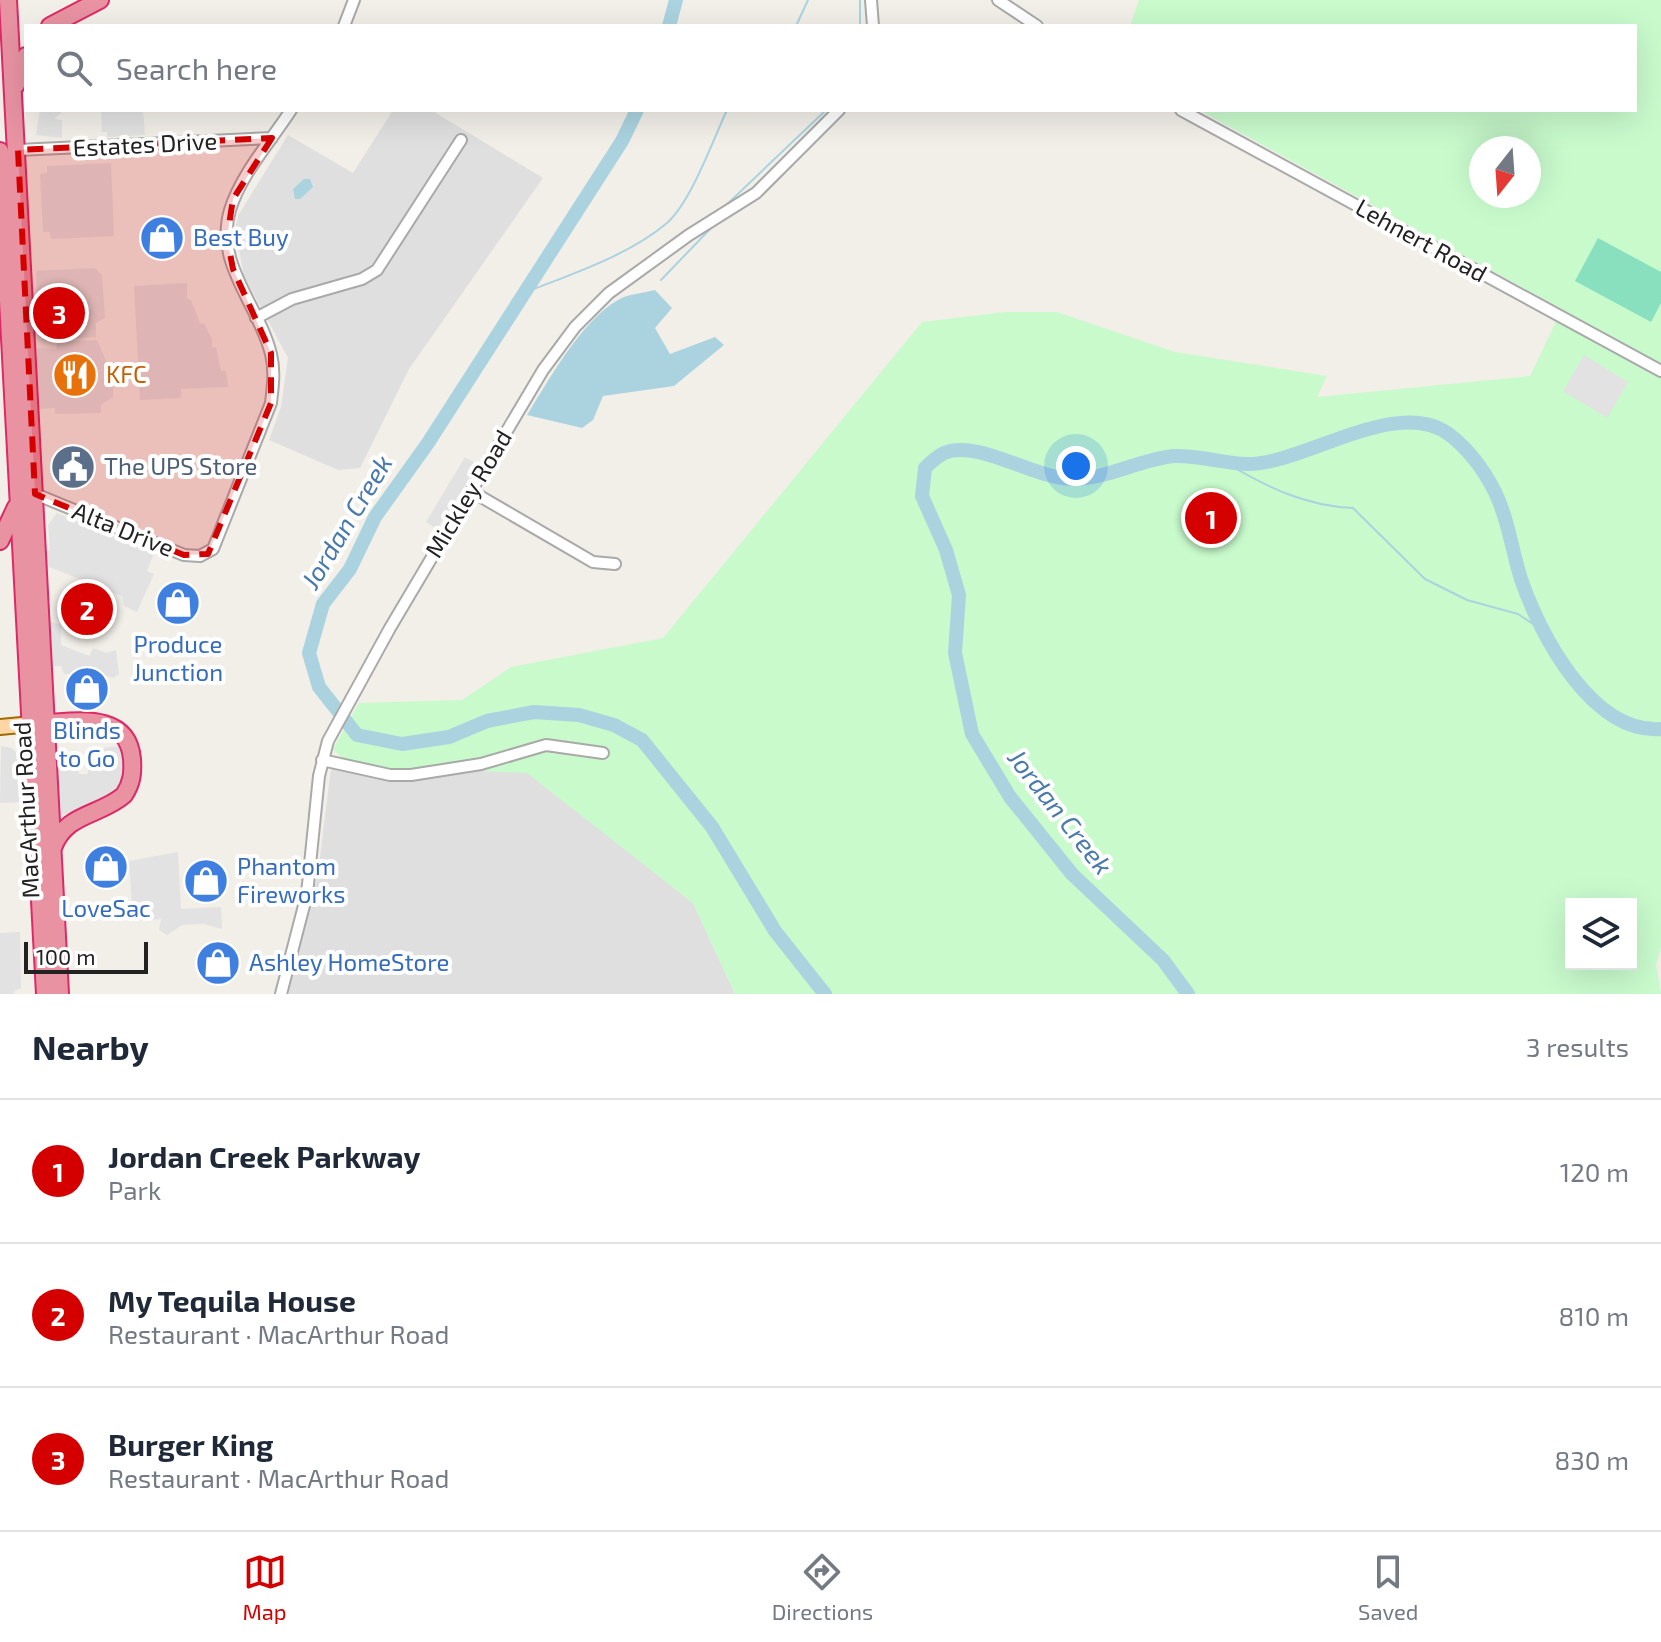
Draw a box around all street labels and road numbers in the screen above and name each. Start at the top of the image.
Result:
street label: Estates Drive [72,125,218,162]
street label: Lehnert Road [1351,192,1492,288]
street label: Mickley Road [418,424,517,562]
street label: Alta Drive [69,495,178,562]
street label: MacArthur Road [6,721,45,899]

